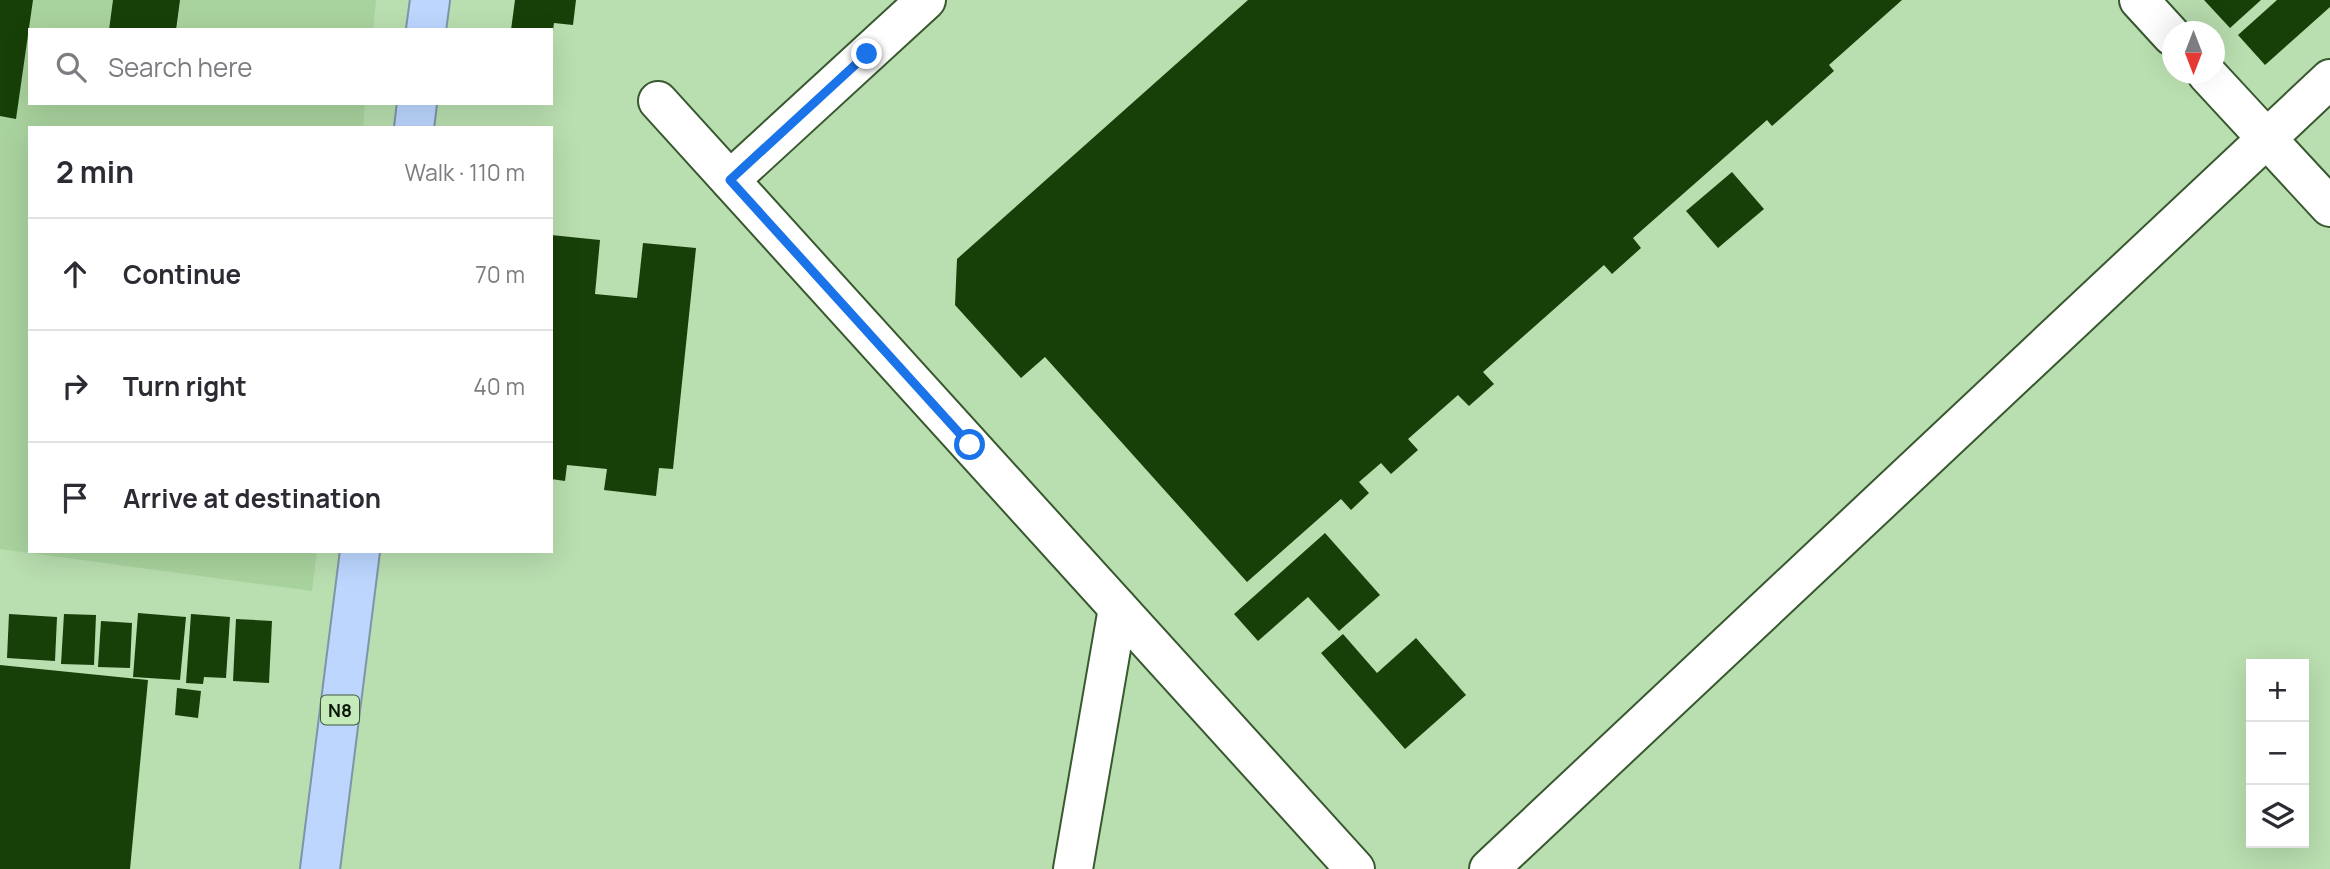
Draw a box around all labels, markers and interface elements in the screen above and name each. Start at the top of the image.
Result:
north arrow [2162,21,2225,84]
search box [28,28,553,105]
route end [851,38,882,69]
icon: search [52,48,90,86]
text: Search here [108,49,253,85]
text: 2 min [56,151,134,192]
text: Walk · 110 m [404,156,525,188]
icon: ahead [56,255,94,293]
text: Continue [123,256,241,292]
text: 70 m [475,258,525,290]
icon: right [56,367,94,405]
text: Turn right [123,368,247,404]
text: 40 m [473,370,525,402]
route start [954,429,985,460]
icon: arrive [56,479,94,517]
text: Arrive at destination [123,480,381,516]
map controls [2246,659,2309,848]
button: + [2246,659,2309,722]
road number: N8 [321,696,359,724]
button: − [2246,722,2309,785]
button: layers [2246,785,2309,848]

